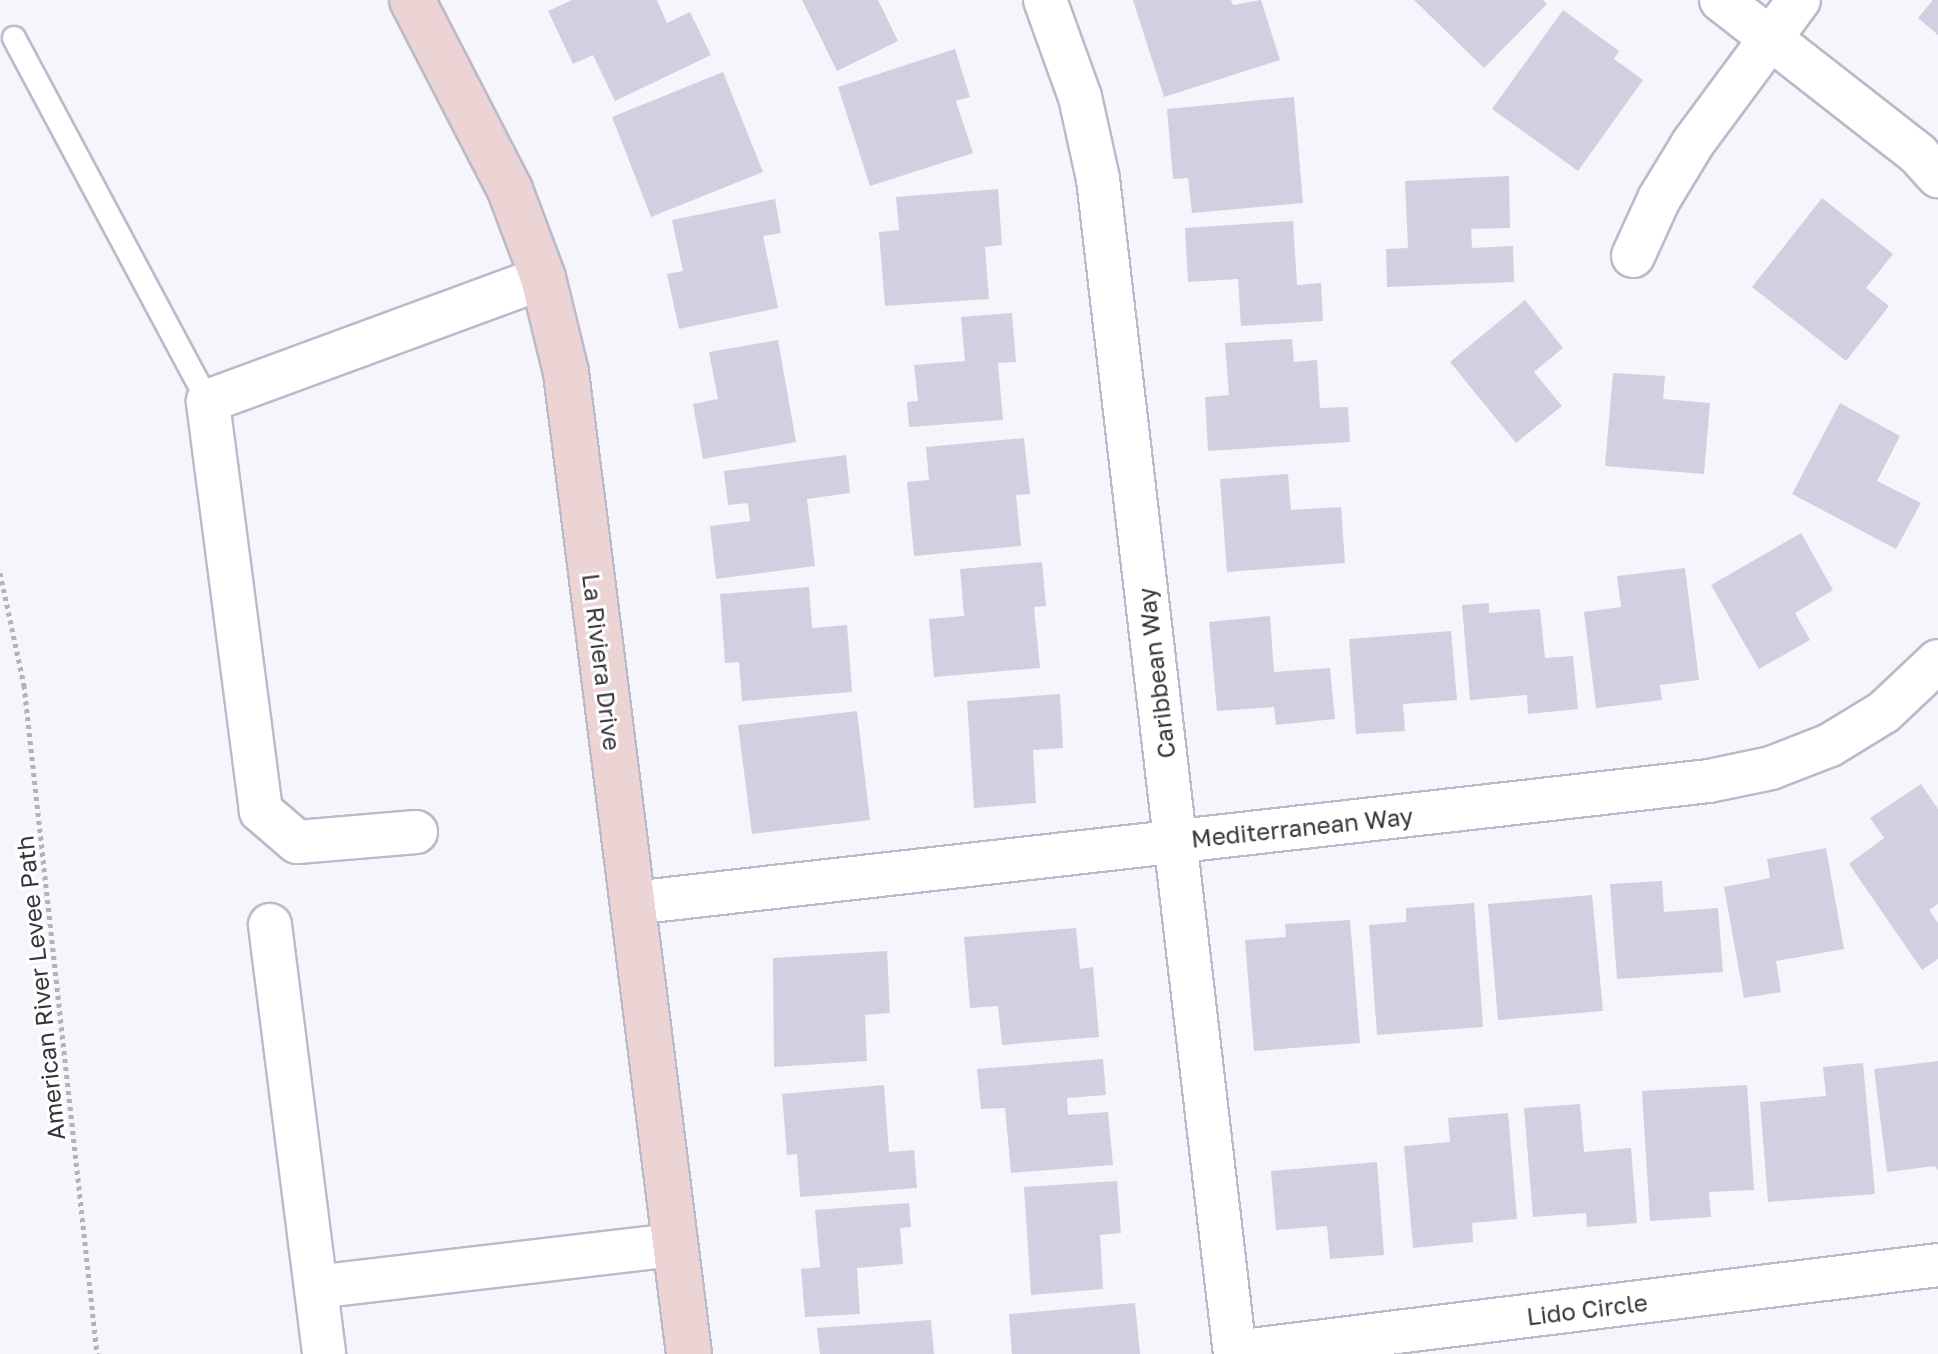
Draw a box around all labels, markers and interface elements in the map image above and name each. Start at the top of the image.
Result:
street label: La Riviera Drive [577,572,627,752]
street label: Caribbean Way [1131,586,1181,760]
street label: Mediterranean Way [1190,801,1414,853]
street label: American River Levee Path [10,834,70,1142]
street label: Lido Circle [1525,1287,1649,1331]

